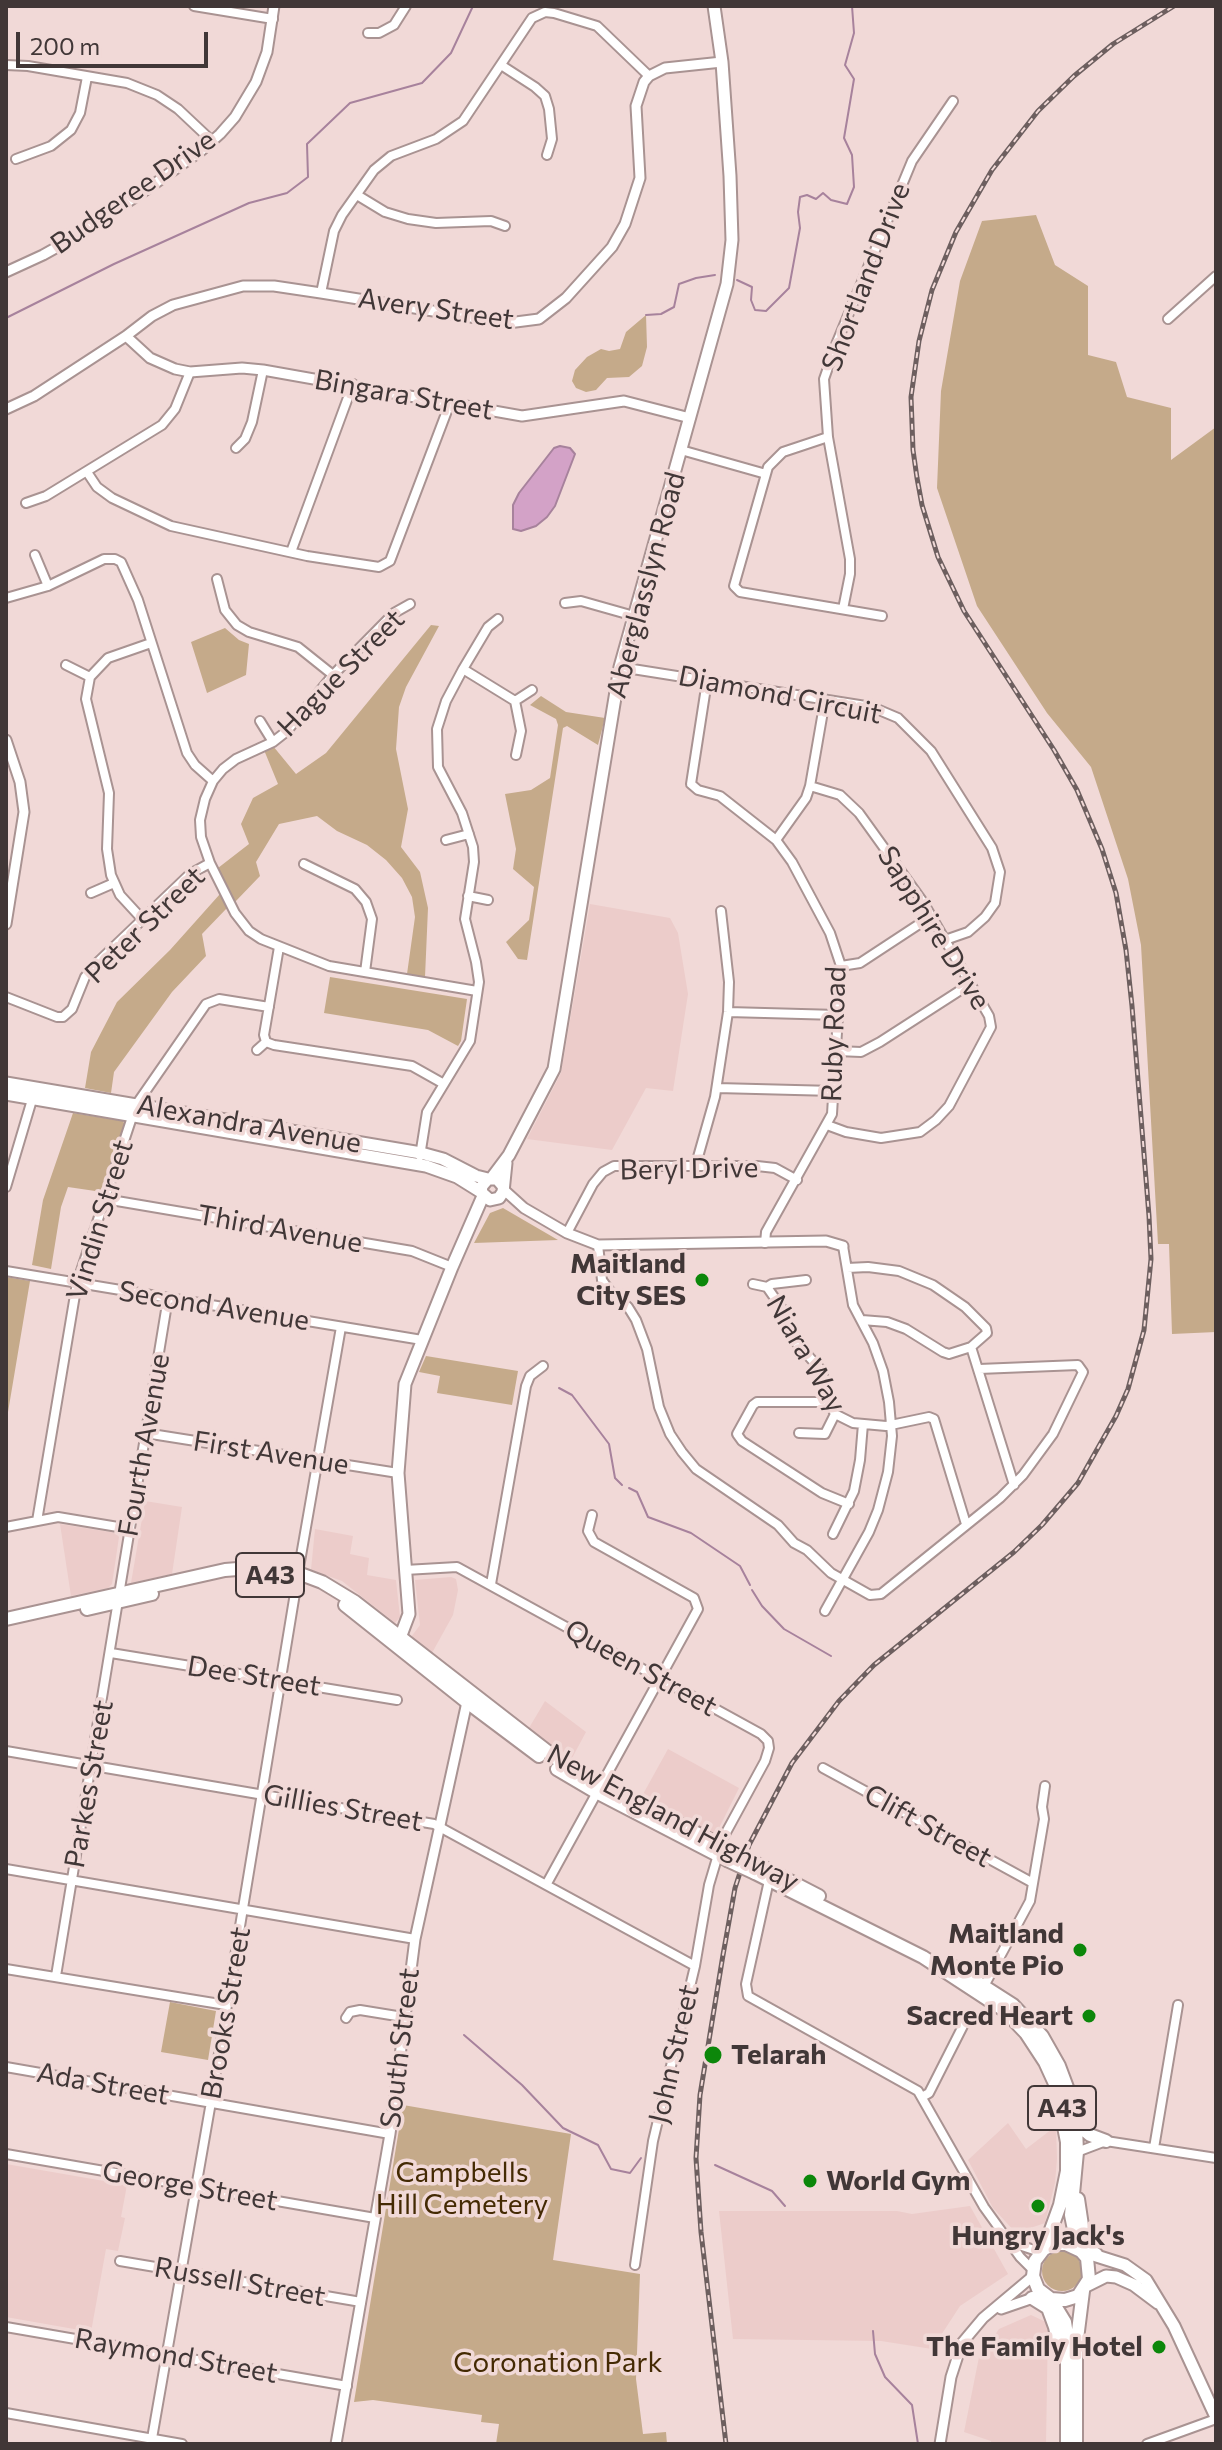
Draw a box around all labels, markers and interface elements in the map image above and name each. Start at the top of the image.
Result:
scale bar [20,16,212,66]
text: 200 m [30,31,100,60]
street label: Budgeree Drive [44,123,222,261]
street label: Shortland Drive [815,178,917,376]
street label: Avery Street [356,281,516,337]
street label: Bingara Street [312,363,496,427]
street label: Aberglasslyn Road [600,468,692,702]
street label: Hague Street [271,603,411,743]
street label: Diamond Circuit [675,659,885,731]
street label: Sapphire Drive [870,840,998,1016]
street label: Peter Street [78,860,212,990]
street label: Ruby Road [815,966,853,1102]
street label: Alexandra Avenue [134,1088,364,1160]
street label: Vindin Street [60,1136,140,1304]
street label: Beryl Drive [619,1151,759,1187]
street label: Third Avenue [195,1198,365,1260]
place label: Maitland City SES [570,1247,686,1313]
marker: Maitland City SES [693,1271,711,1289]
street label: Second Avenue [116,1274,312,1338]
street label: Niara Way [759,1289,853,1419]
street label: Fourth Avenue [111,1351,177,1539]
street label: First Avenue [191,1424,351,1482]
road number: A43 [236,1553,304,1597]
street label: Queen Street [559,1612,723,1724]
street label: Dee Street [185,1649,323,1703]
street label: Parkes Street [58,1697,120,1871]
street label: New England Highway [541,1737,805,1899]
street label: Gillies Street [261,1777,425,1839]
street label: Clift Street [858,1777,998,1875]
place label: Maitland Monte Pio [930,1917,1064,1983]
street label: Brooks Street [194,1924,258,2102]
marker: Maitland Monte Pio [1071,1941,1089,1959]
street label: South Street [374,1966,426,2130]
street label: John Street [642,1981,706,2127]
place label: Sacred Heart [906,1999,1073,2033]
marker: Sacred Heart [1080,2007,1098,2025]
place label: Telarah [731,2038,826,2072]
marker: Telarah [702,2044,724,2066]
street label: Ada Street [34,2056,172,2112]
road number: A43 [1028,2086,1096,2130]
street label: George Street [100,2154,280,2218]
park label: Campbells Hill Cemetery [376,2156,548,2222]
place label: World Gym [826,2164,970,2198]
marker: World Gym [801,2172,819,2190]
marker: Hungry Jack's [1029,2197,1047,2215]
place label: Hungry Jack's [951,2219,1125,2253]
street label: Russell Street [152,2250,328,2314]
street label: Raymond Street [72,2322,280,2390]
place label: The Family Hotel [926,2330,1143,2364]
marker: The Family Hotel [1150,2338,1168,2356]
park label: Coronation Park [453,2346,663,2380]

